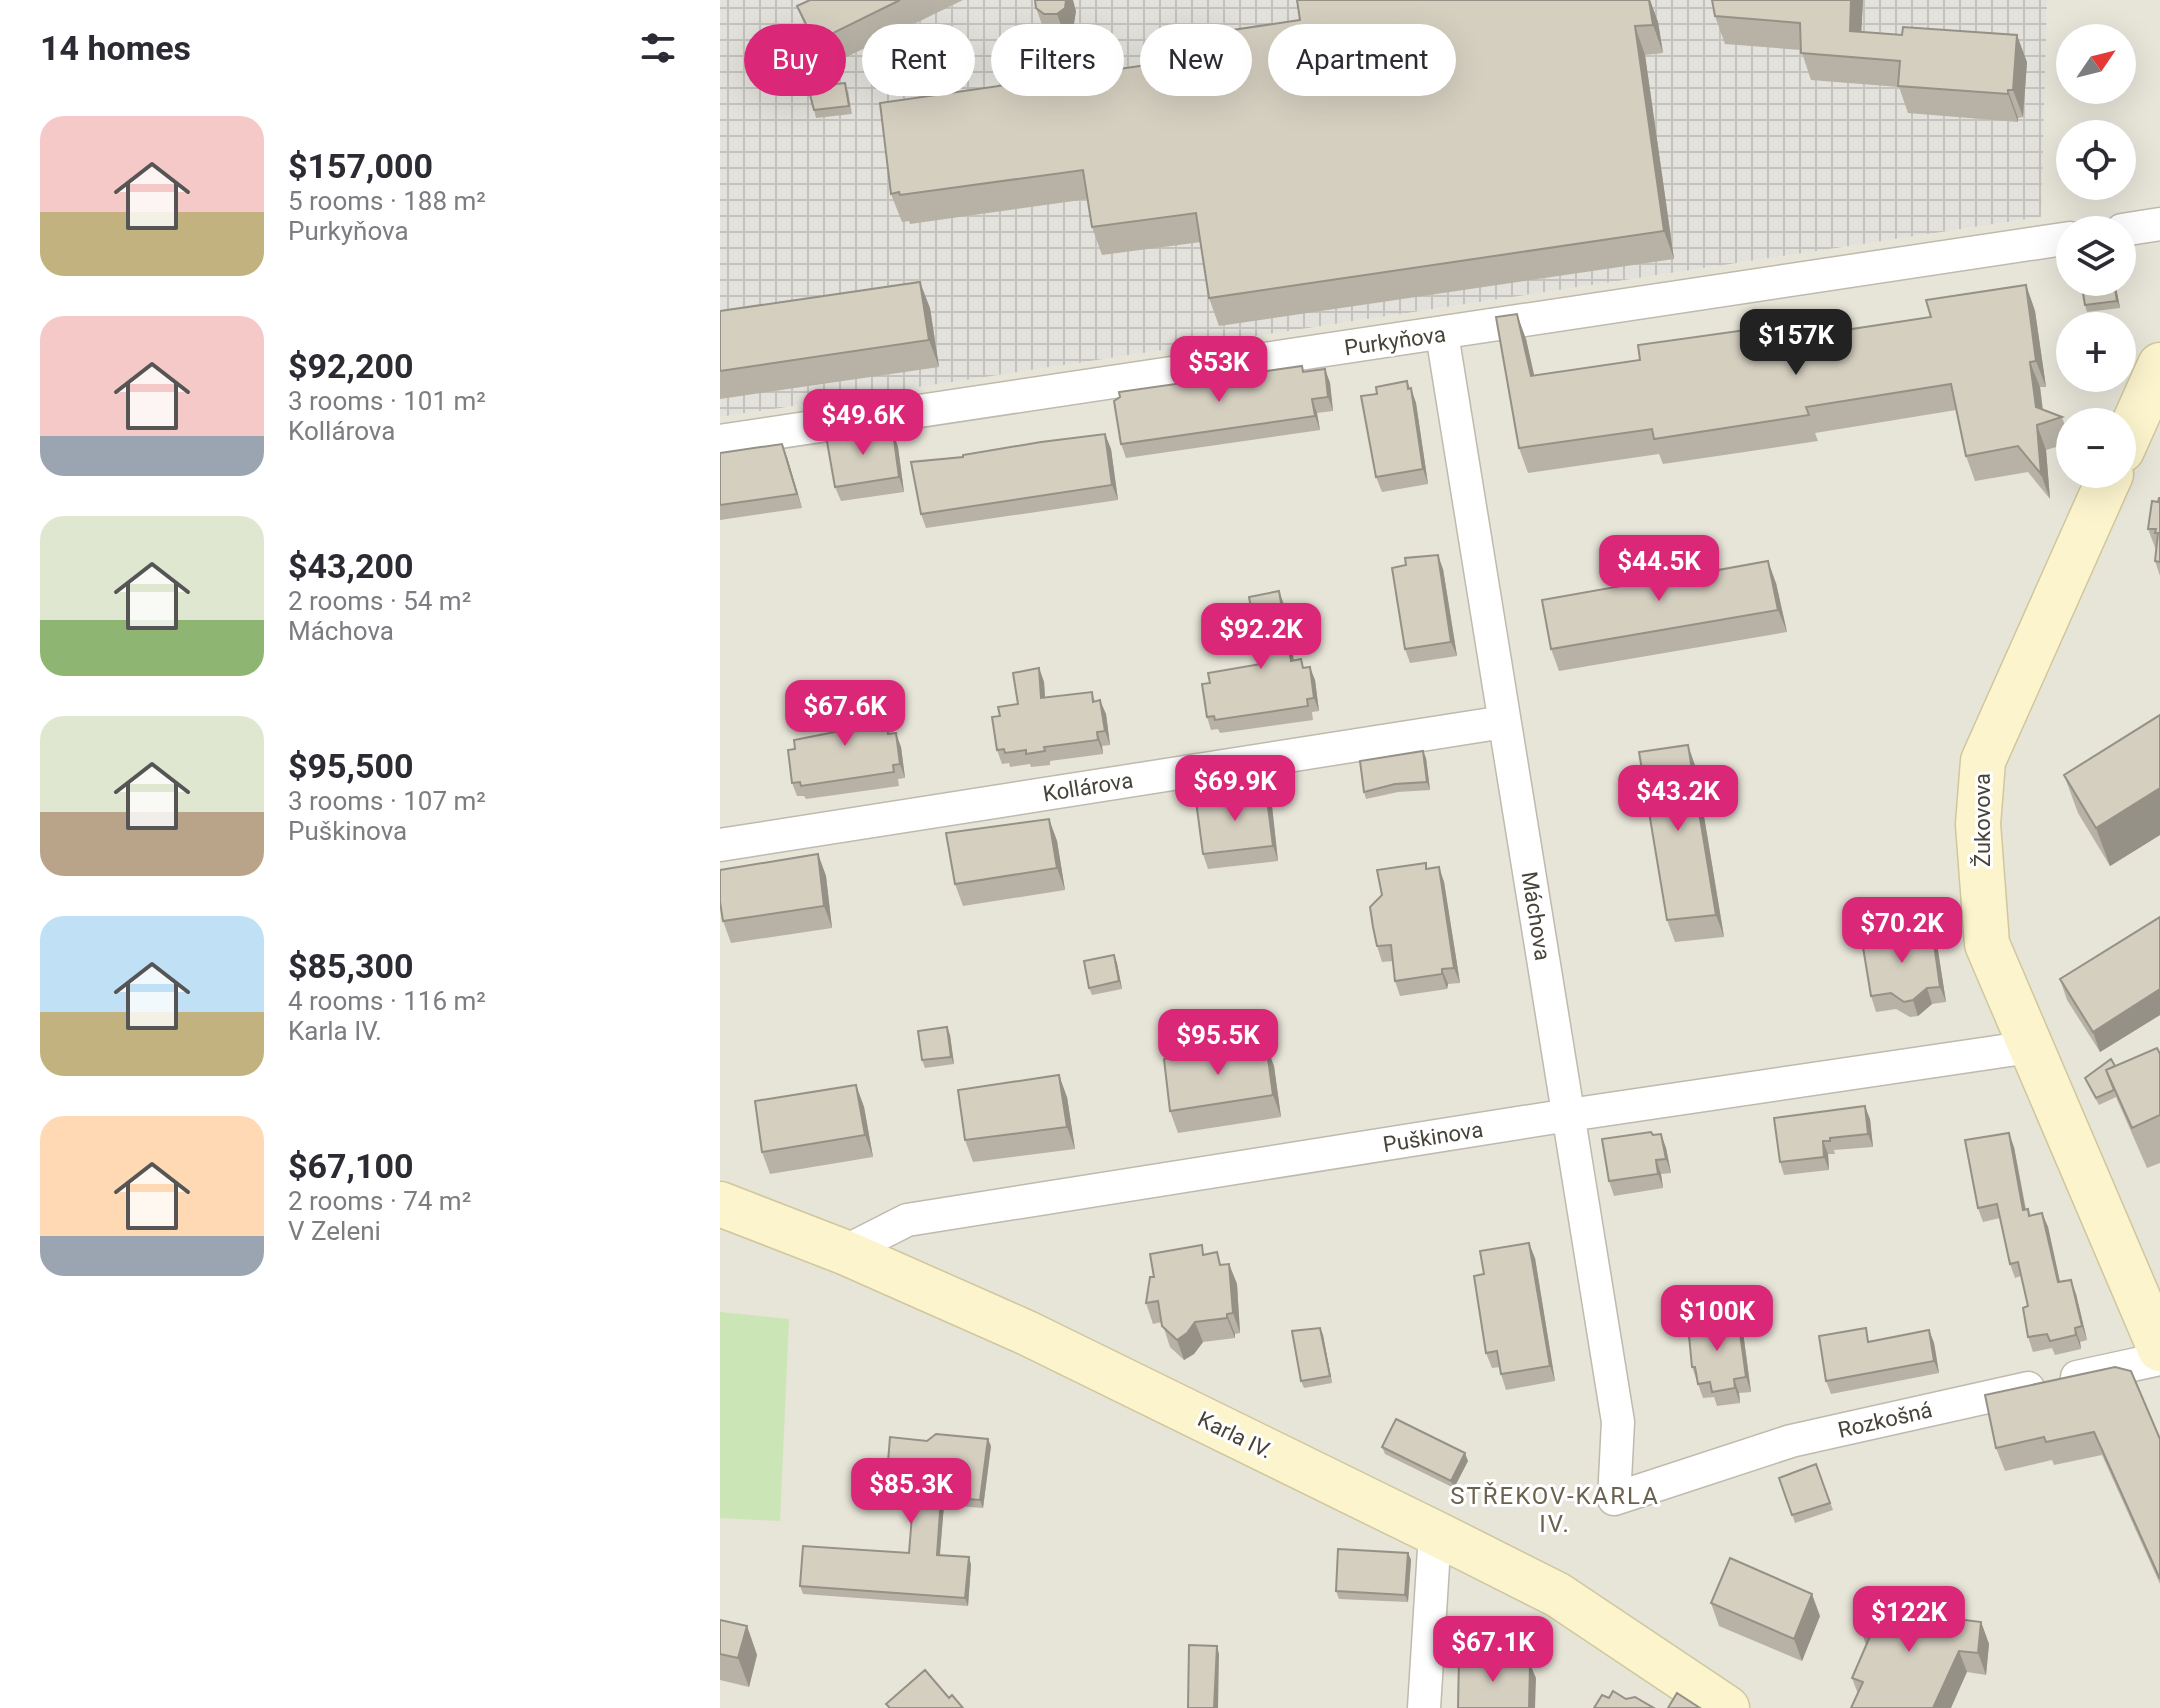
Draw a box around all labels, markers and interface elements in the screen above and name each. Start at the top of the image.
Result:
chip: Buy [744,24,846,96]
chip: Rent [862,24,975,96]
chip: Filters [991,24,1124,96]
chip: New [1140,24,1252,96]
chip: Apartment [1268,24,1456,96]
north arrow [2056,24,2136,104]
map controls [2056,24,2136,488]
icon: filters [636,26,680,70]
text: 14 homes [40,28,191,68]
button: locate [2056,120,2136,200]
text: $157,000 [288,146,433,186]
icon: home [104,148,200,244]
text: 5 rooms · 188 m² [288,186,486,216]
text: Purkyňova [288,216,409,246]
button: layers [2056,216,2136,296]
pin: $157K [1740,309,1852,377]
button: + [2056,312,2136,392]
text: $157K [1758,320,1834,350]
street label: Purkyňova [1343,322,1447,360]
pin: $53K [1172,336,1266,404]
text: $92,200 [288,346,413,386]
text: $53K [1188,347,1250,377]
icon: home [104,348,200,444]
text: 3 rooms · 101 m² [288,386,486,416]
pin: $49.6K [798,389,928,457]
text: $49.6K [821,400,905,430]
button: − [2056,408,2136,488]
text: Kollárova [288,416,395,446]
pin: $44.5K [1594,535,1724,603]
text: $43,200 [288,546,413,586]
text: $44.5K [1617,546,1701,576]
icon: home [104,548,200,644]
text: 2 rooms · 54 m² [288,586,471,616]
pin: $92.2K [1196,603,1326,671]
text: $92.2K [1219,614,1303,644]
text: Máchova [288,616,394,646]
pin: $67.6K [780,680,910,748]
text: $67.6K [803,691,887,721]
text: $95,500 [288,746,413,786]
icon: home [104,748,200,844]
pin: $69.9K [1170,755,1300,823]
pin: $43.2K [1613,765,1743,833]
text: $69.9K [1193,766,1277,796]
street label: Kollárova [1041,768,1135,806]
street label: Žukovova [1970,773,1995,867]
text: $43.2K [1636,776,1720,806]
text: 3 rooms · 107 m² [288,786,486,816]
text: Puškinova [288,816,407,846]
street label: Máchova [1517,870,1555,962]
pin: $70.2K [1837,897,1967,965]
text: $70.2K [1860,908,1944,938]
text: $85,300 [288,946,413,986]
icon: home [104,948,200,1044]
text: 4 rooms · 116 m² [288,986,486,1016]
pin: $95.5K [1153,1009,1283,1077]
text: Karla IV. [288,1016,382,1046]
text: $95.5K [1176,1020,1260,1050]
street label: Puškinova [1381,1117,1485,1157]
text: $67,100 [288,1146,413,1186]
icon: home [104,1148,200,1244]
text: 2 rooms · 74 m² [288,1186,471,1216]
text: V Zeleni [288,1216,381,1246]
pin: $100K [1661,1285,1773,1353]
text: $100K [1679,1296,1755,1326]
street label: Rozkošná [1835,1397,1935,1443]
street label: Karla IV. [1194,1406,1276,1464]
pin: $85.3K [846,1458,976,1526]
text: $85.3K [869,1469,953,1499]
district label: STŘEKOV-KARLA IV. [1450,1482,1660,1538]
pin: $122K [1853,1586,1965,1654]
text: $122K [1871,1597,1947,1627]
pin: $67.1K [1428,1616,1558,1684]
text: $67.1K [1451,1627,1535,1657]

